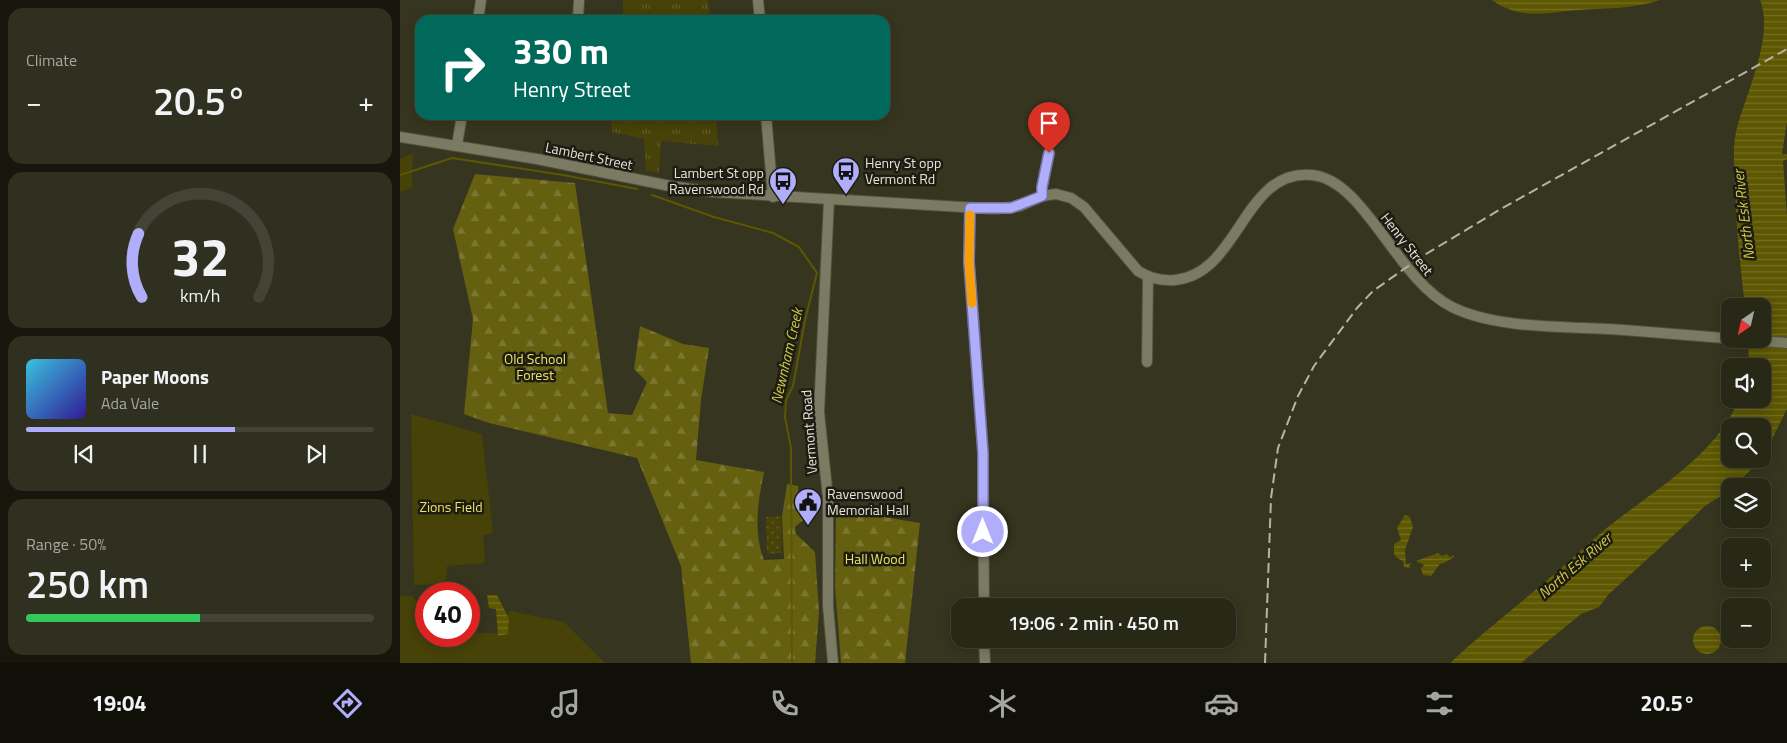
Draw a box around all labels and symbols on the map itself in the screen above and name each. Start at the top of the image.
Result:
pin [1028,102,1070,153]
street label: Lambert Street [543,136,635,175]
place label: Henry St opp Vermont Rd [865,152,941,189]
bus stop icon: Henry St opp Vermont Rd [831,156,861,195]
place label: Lambert St opp Ravenswood Rd [669,162,764,199]
bus stop icon: Lambert St opp Ravenswood Rd [768,166,798,205]
water label: North Esk River [1726,166,1760,262]
street label: Henry Street [1376,208,1439,280]
north arrow [1721,298,1771,348]
water label: Newnham Creek [764,304,809,406]
park label: Old School Forest [504,348,566,385]
street label: Vermont Road [795,389,822,475]
place label: Ravenswood Memorial Hall [827,483,909,520]
public building icon: Ravenswood Memorial Hall [793,487,823,526]
park label: Zions Field [419,496,483,517]
position arrow [956,505,1008,557]
water label: North Esk River [1533,526,1618,604]
park label: Hall Wood [845,548,905,569]
speed limit sign: 40 [415,582,480,647]

